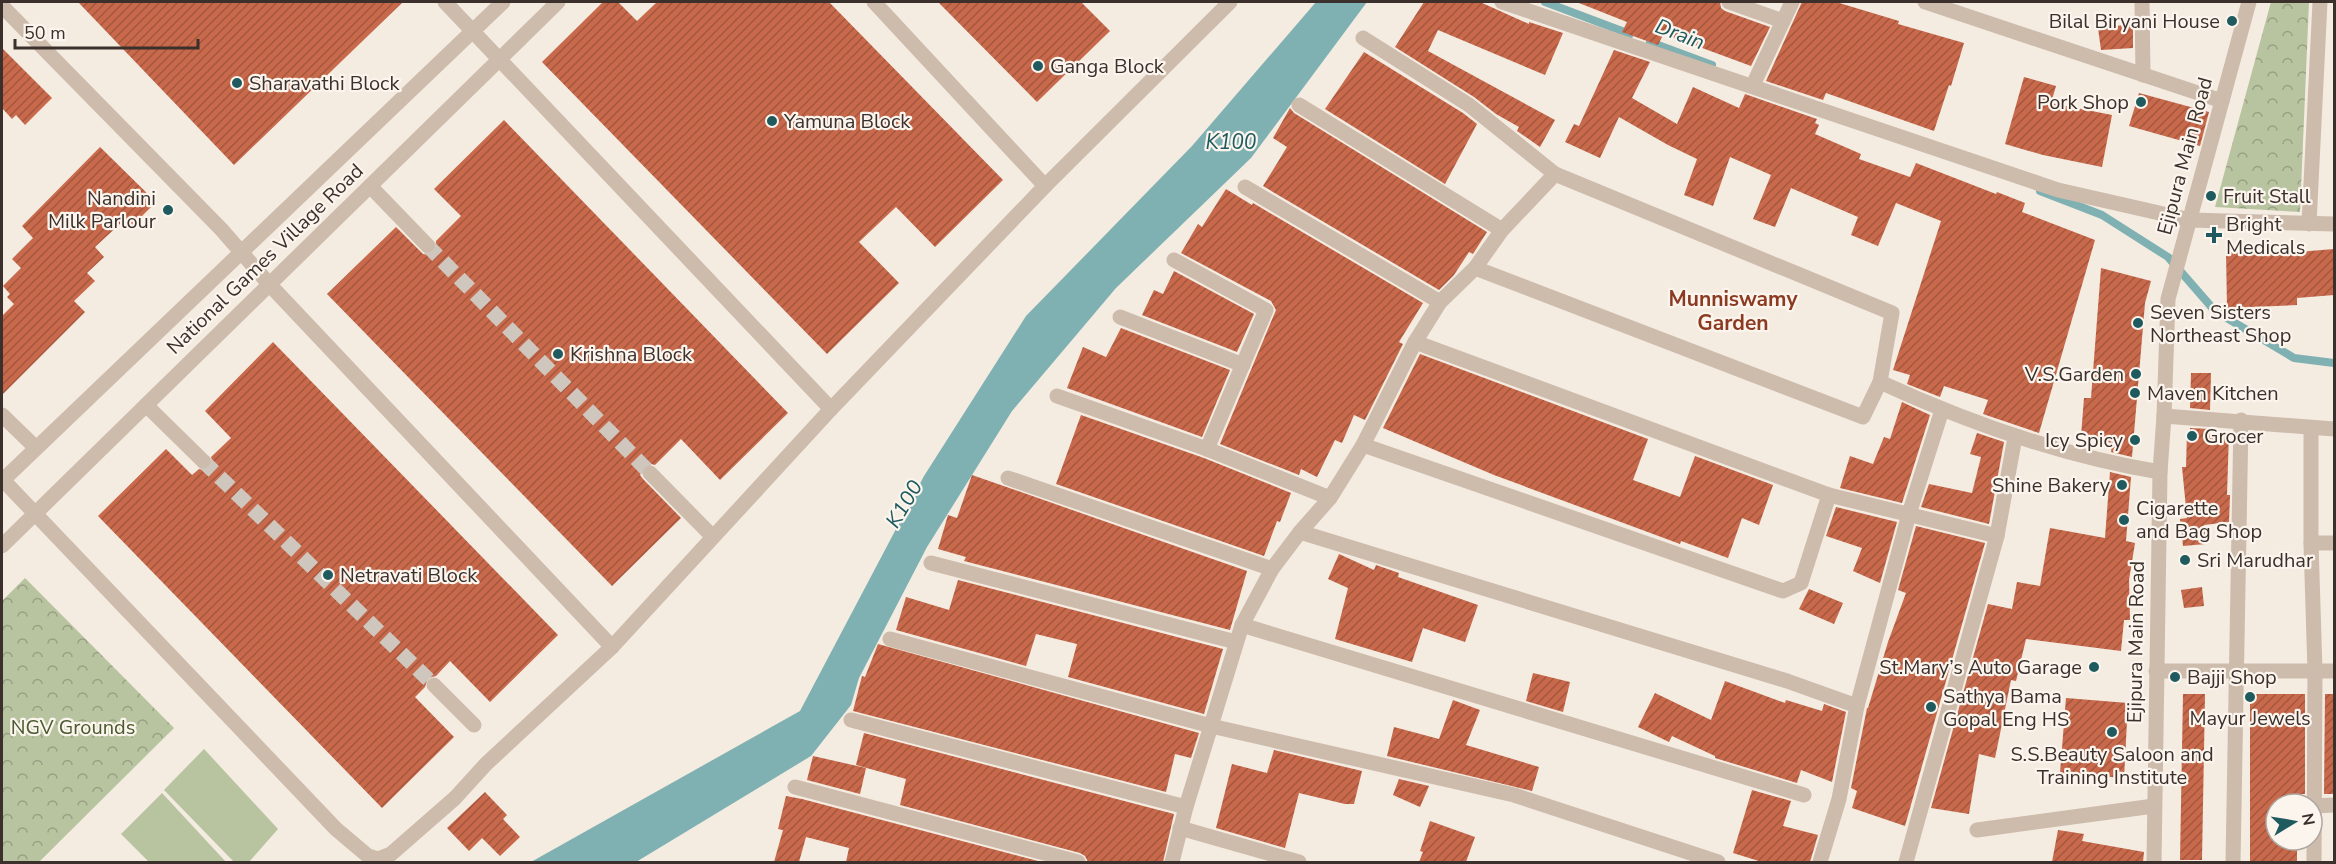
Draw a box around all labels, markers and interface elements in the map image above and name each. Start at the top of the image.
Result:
place label: Bilal Biryani House [2049,8,2220,35]
scale bar [15,12,198,50]
water label: Drain [1651,12,1709,56]
marker: Bilal Biryani House [2225,14,2239,28]
text: 50 m [24,21,66,45]
place label: Ganga Block [1050,53,1165,80]
marker: Ganga Block [1031,59,1045,73]
place label: Sharavathi Block [249,70,400,97]
street label: Ejipura Main Road [2151,74,2219,238]
marker: Sharavathi Block [230,76,244,90]
place label: Pork Shop [2037,89,2129,116]
marker: Pork Shop [2134,95,2148,109]
place label: Yamuna Block [783,108,911,135]
marker: Yamuna Block [765,114,779,128]
water label: K100 [1206,128,1256,156]
street label: National Games Village Road [161,158,369,360]
place label: Fruit Stall [2223,183,2311,210]
place label: Nandini Milk Parlour [48,185,156,235]
marker: Fruit Stall [2204,189,2218,203]
marker: Nandini Milk Parlour [161,203,175,217]
place label: Bright Medicals [2226,211,2305,261]
marker: Bright Medicals [2207,228,2221,242]
district label: Munniswamy Garden [1669,285,1798,337]
place label: Seven Sisters Northeast Shop [2150,299,2291,349]
marker: Seven Sisters Northeast Shop [2131,316,2145,330]
place label: Krishna Block [570,341,693,368]
marker: Krishna Block [551,347,565,361]
place label: V.S.Garden [2024,361,2124,388]
marker: V.S.Garden [2129,367,2143,381]
place label: Maven Kitchen [2147,380,2279,407]
marker: Maven Kitchen [2128,386,2142,400]
place label: Grocer [2204,423,2264,450]
place label: Icy Spicy [2045,427,2124,454]
marker: Grocer [2185,429,2199,443]
marker: Icy Spicy [2128,433,2142,447]
place label: Shine Bakery [1992,472,2111,499]
water label: K100 [879,475,929,533]
marker: Shine Bakery [2115,478,2129,492]
place label: Cigarette and Bag Shop [2136,495,2262,545]
marker: Cigarette and Bag Shop [2117,513,2131,527]
place label: Sri Marudhar [2197,547,2313,574]
marker: Sri Marudhar [2178,553,2192,567]
street label: Ejipura Main Road [2121,561,2151,723]
place label: Netravati Block [340,562,478,589]
marker: Netravati Block [321,568,335,582]
place label: St.Mary’s Auto Garage [1879,654,2082,681]
marker: St.Mary’s Auto Garage [2087,660,2101,674]
place label: Bajji Shop [2187,664,2277,691]
marker: Bajji Shop [2168,670,2182,684]
place label: Sathya Bama Gopal Eng HS [1943,683,2069,733]
marker: Mayur Jewels [2243,690,2257,704]
marker: Sathya Bama Gopal Eng HS [1924,700,1938,714]
place label: Mayur Jewels [2189,705,2311,732]
park label: NGV Grounds [11,714,135,741]
marker: S.S.Beauty Saloon and Training Institute [2105,725,2119,739]
place label: S.S.Beauty Saloon and Training Institute [2010,741,2214,791]
north arrow [2264,792,2324,852]
text: N [2296,811,2320,827]

